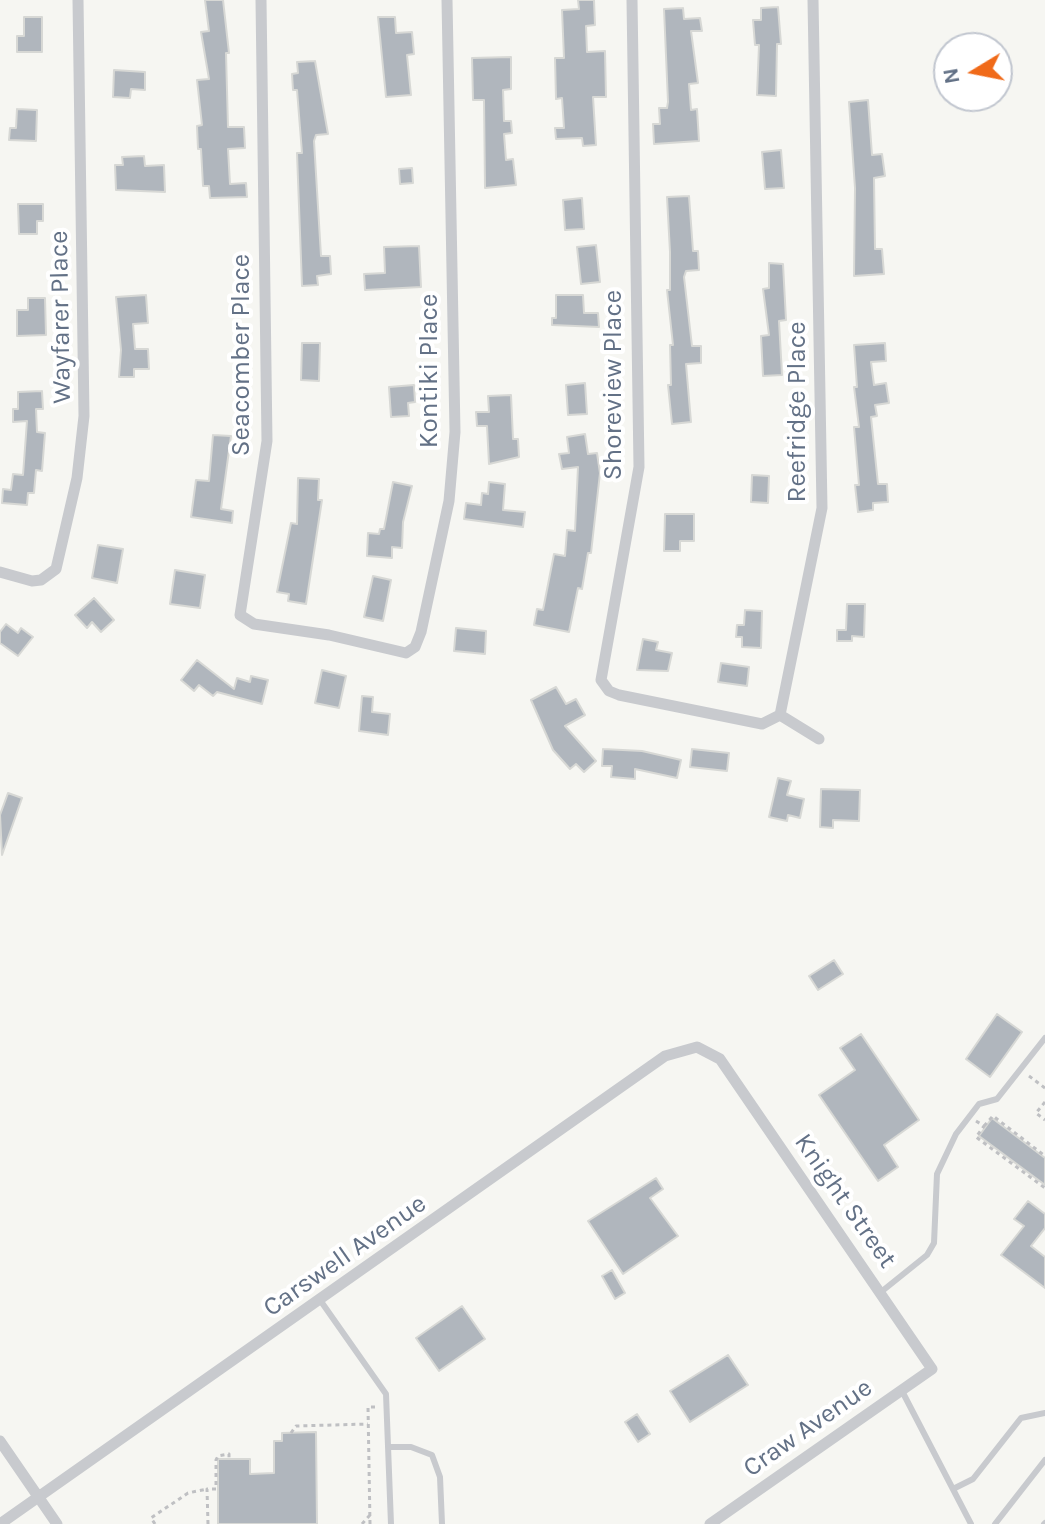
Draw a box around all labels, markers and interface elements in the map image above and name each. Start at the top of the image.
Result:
north arrow [933,32,1013,112]
text: N [937,66,966,86]
street label: Wayfarer Place [44,230,78,404]
street label: Seacomber Place [226,254,258,456]
street label: Shoreview Place [598,290,630,480]
street label: Kontiki Place [414,294,446,448]
street label: Reefridge Place [782,321,814,503]
street label: Knight Street [787,1128,903,1274]
street label: Carswell Avenue [257,1188,433,1324]
street label: Craw Avenue [738,1372,878,1484]

